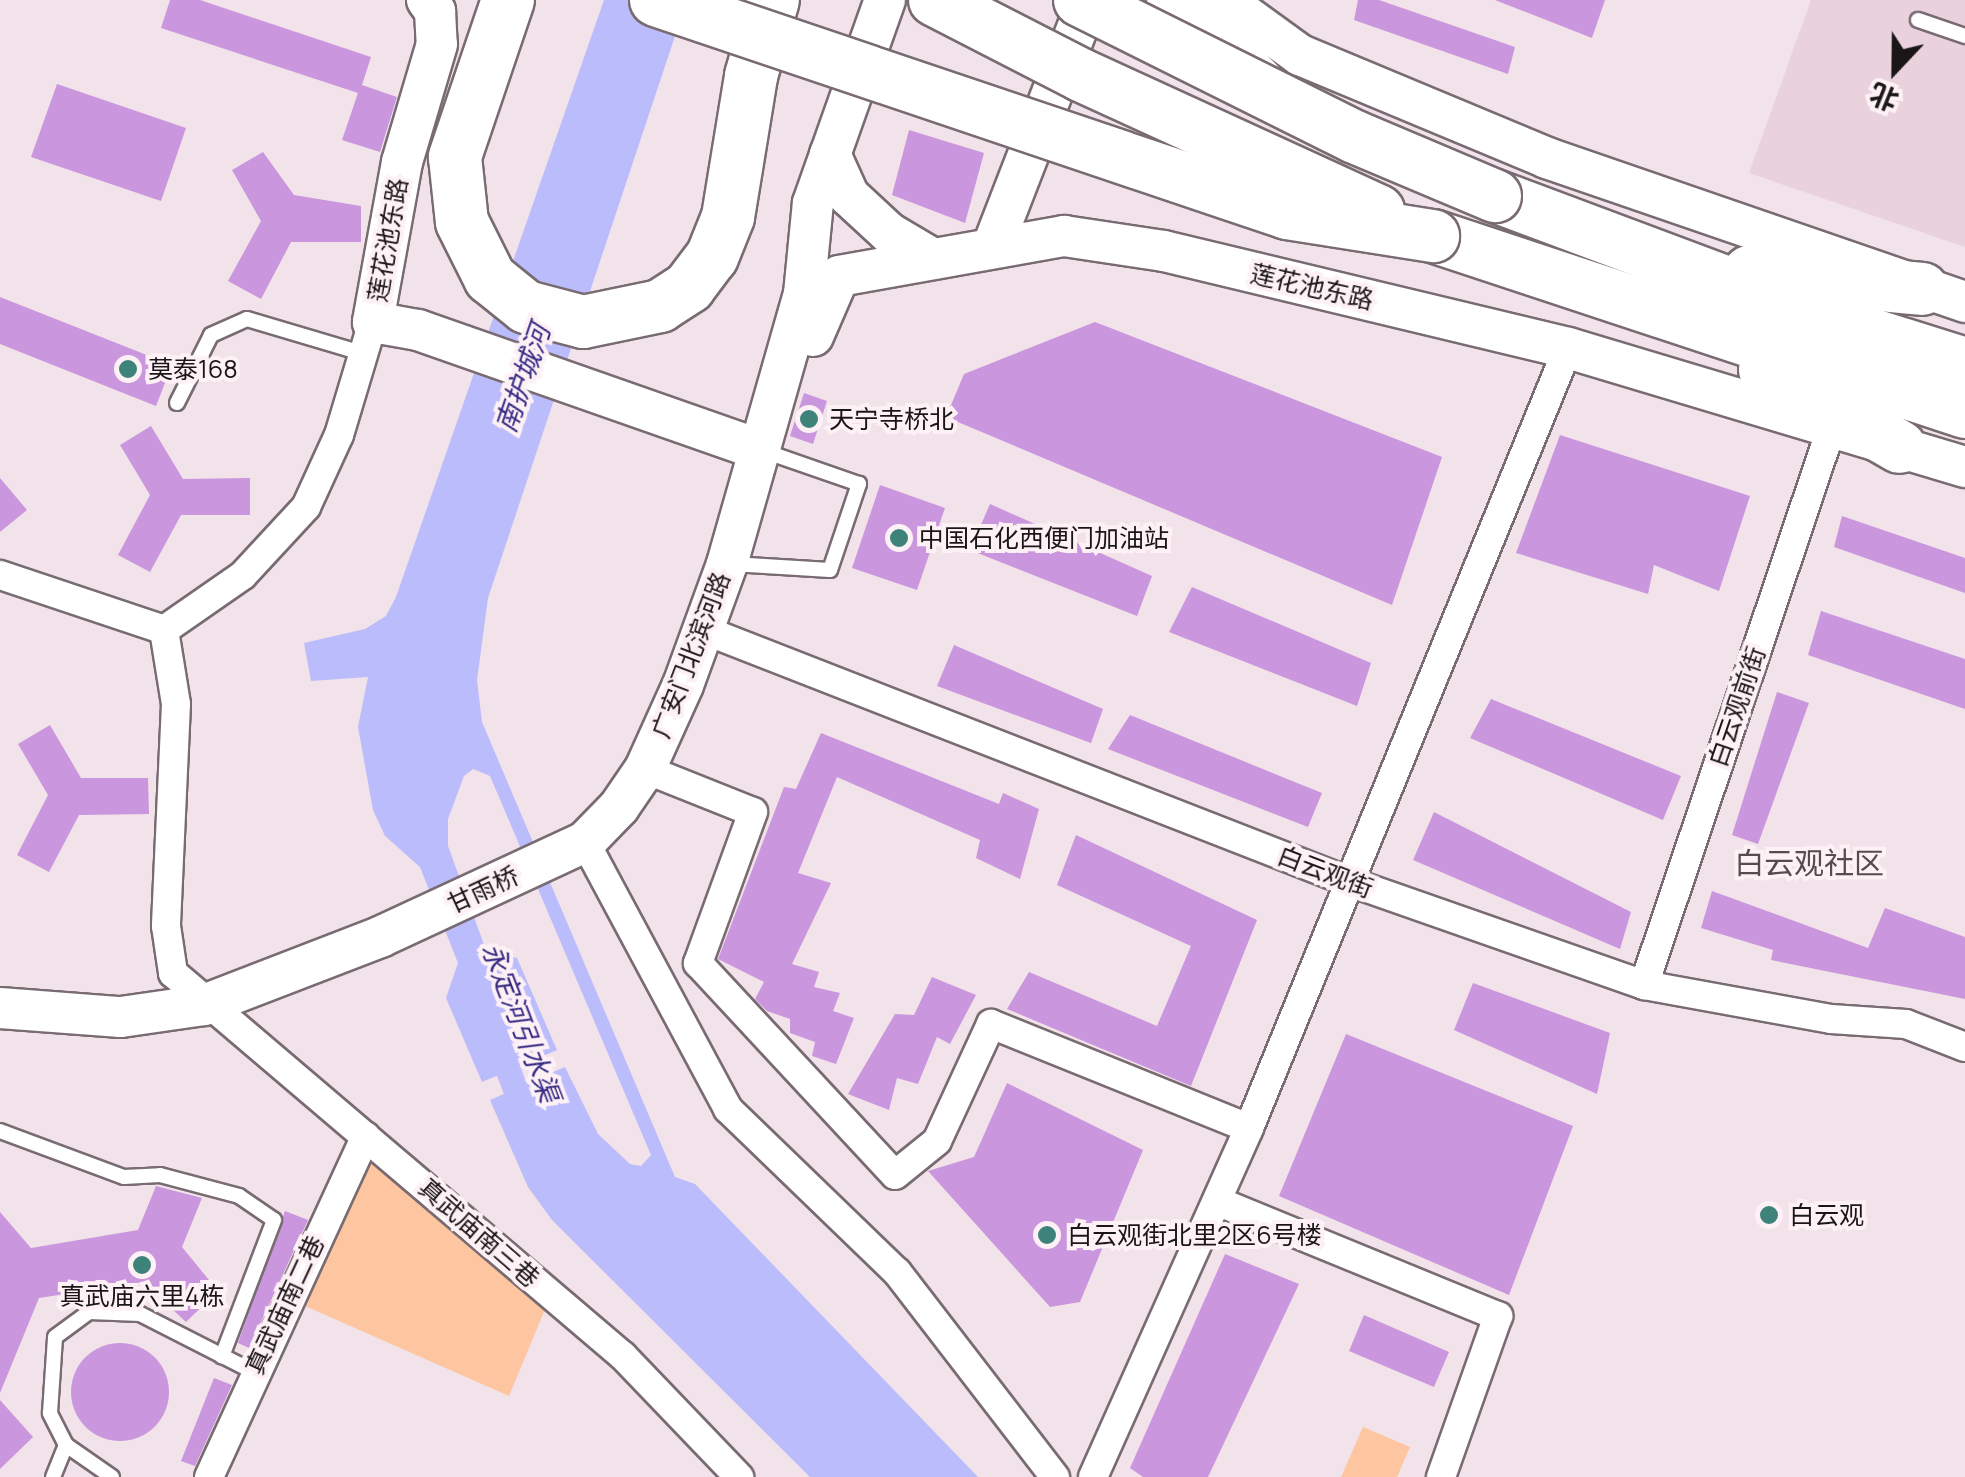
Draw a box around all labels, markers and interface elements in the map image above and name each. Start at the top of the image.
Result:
north arrow [1845,20,1945,120]
text: 北 [1864,75,1904,121]
street label: 莲花池东路 [362,176,414,304]
street label: 莲花池东路 [1248,258,1376,316]
water label: 南护城河 [488,320,556,436]
place label: 莫泰168 [148,354,238,384]
marker: 莫泰168 [117,358,139,380]
place label: 天宁寺桥北 [829,404,954,434]
marker: 天宁寺桥北 [798,408,820,430]
place label: 中国石化西便门加油站 [919,523,1169,553]
marker: 中国石化西便门加油站 [888,527,910,549]
street label: 广安门北滨河路 [646,568,736,742]
street label: 白云观前街 [1702,643,1772,771]
street label: 白云观街 [1273,840,1377,904]
district label: 白云观社区 [1734,845,1884,881]
street label: 甘雨桥 [443,861,523,919]
water label: 永定河引水渠 [476,938,568,1106]
street label: 真武庙南三巷 [413,1172,545,1294]
place label: 白云观 [1789,1200,1864,1230]
marker: 白云观 [1758,1204,1780,1226]
place label: 白云观街北里2区6号楼 [1067,1220,1322,1250]
marker: 白云观街北里2区6号楼 [1036,1224,1058,1246]
street label: 真武庙南二巷 [240,1231,330,1379]
marker: 真武庙六里4栋 [131,1254,153,1276]
place label: 真武庙六里4栋 [60,1281,224,1311]

